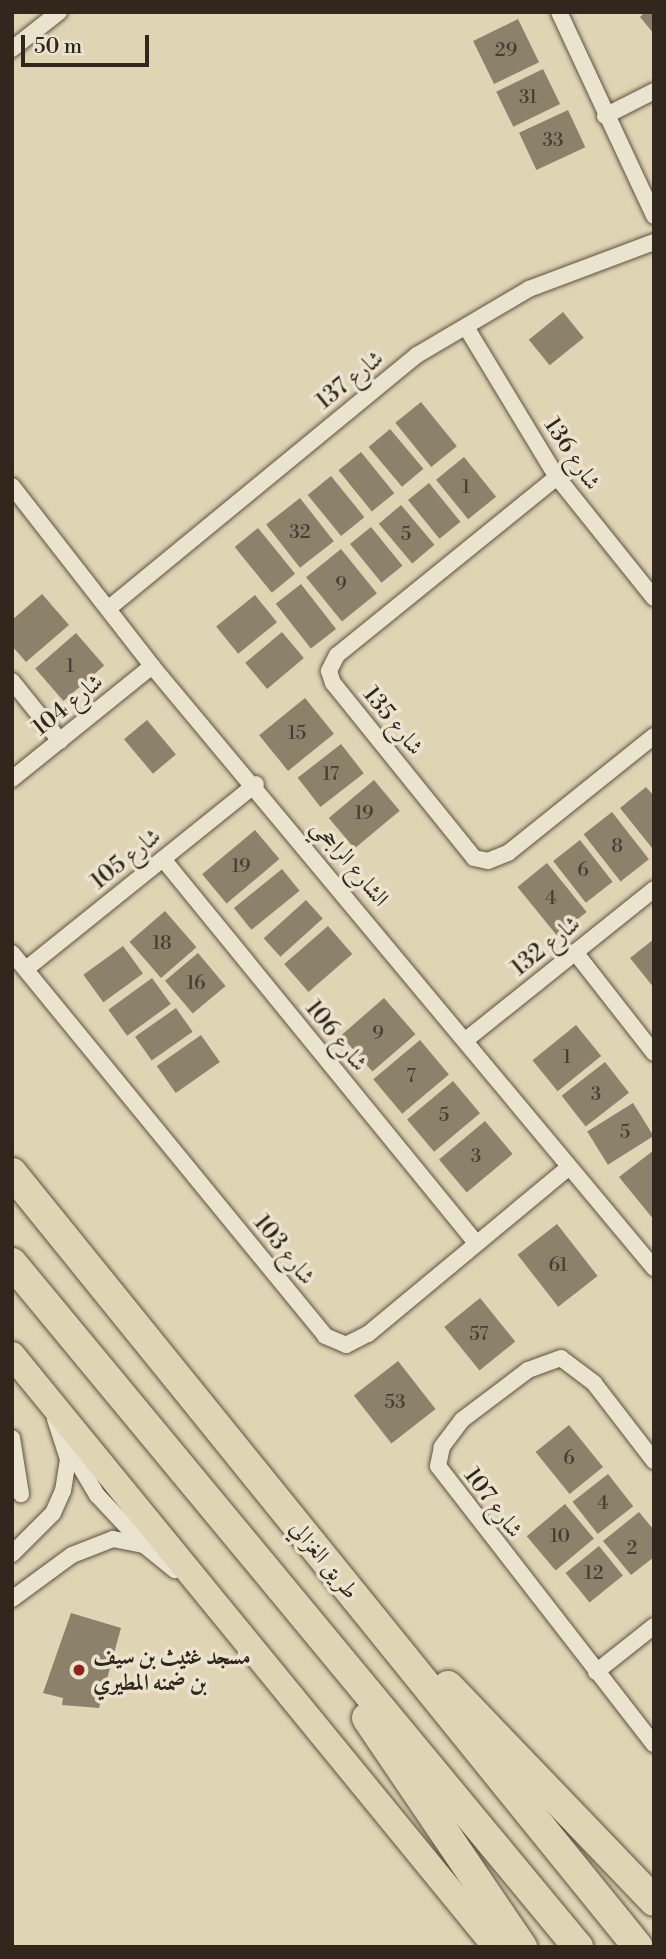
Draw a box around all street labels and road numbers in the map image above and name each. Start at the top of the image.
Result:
street label: شارع 137 [311,345,389,415]
street label: شارع 136 [538,413,606,495]
street label: شارع 104 [27,668,109,742]
street label: شارع 135 [357,681,429,761]
street label: الشارع الراجحي [306,814,394,912]
street label: شارع 105 [86,823,166,895]
street label: شارع 132 [506,910,586,982]
street label: شارع 106 [299,995,373,1077]
street label: شارع 103 [248,1210,320,1290]
street label: شارع 107 [458,1463,528,1543]
street label: طريق الغزالي [284,1515,364,1605]

